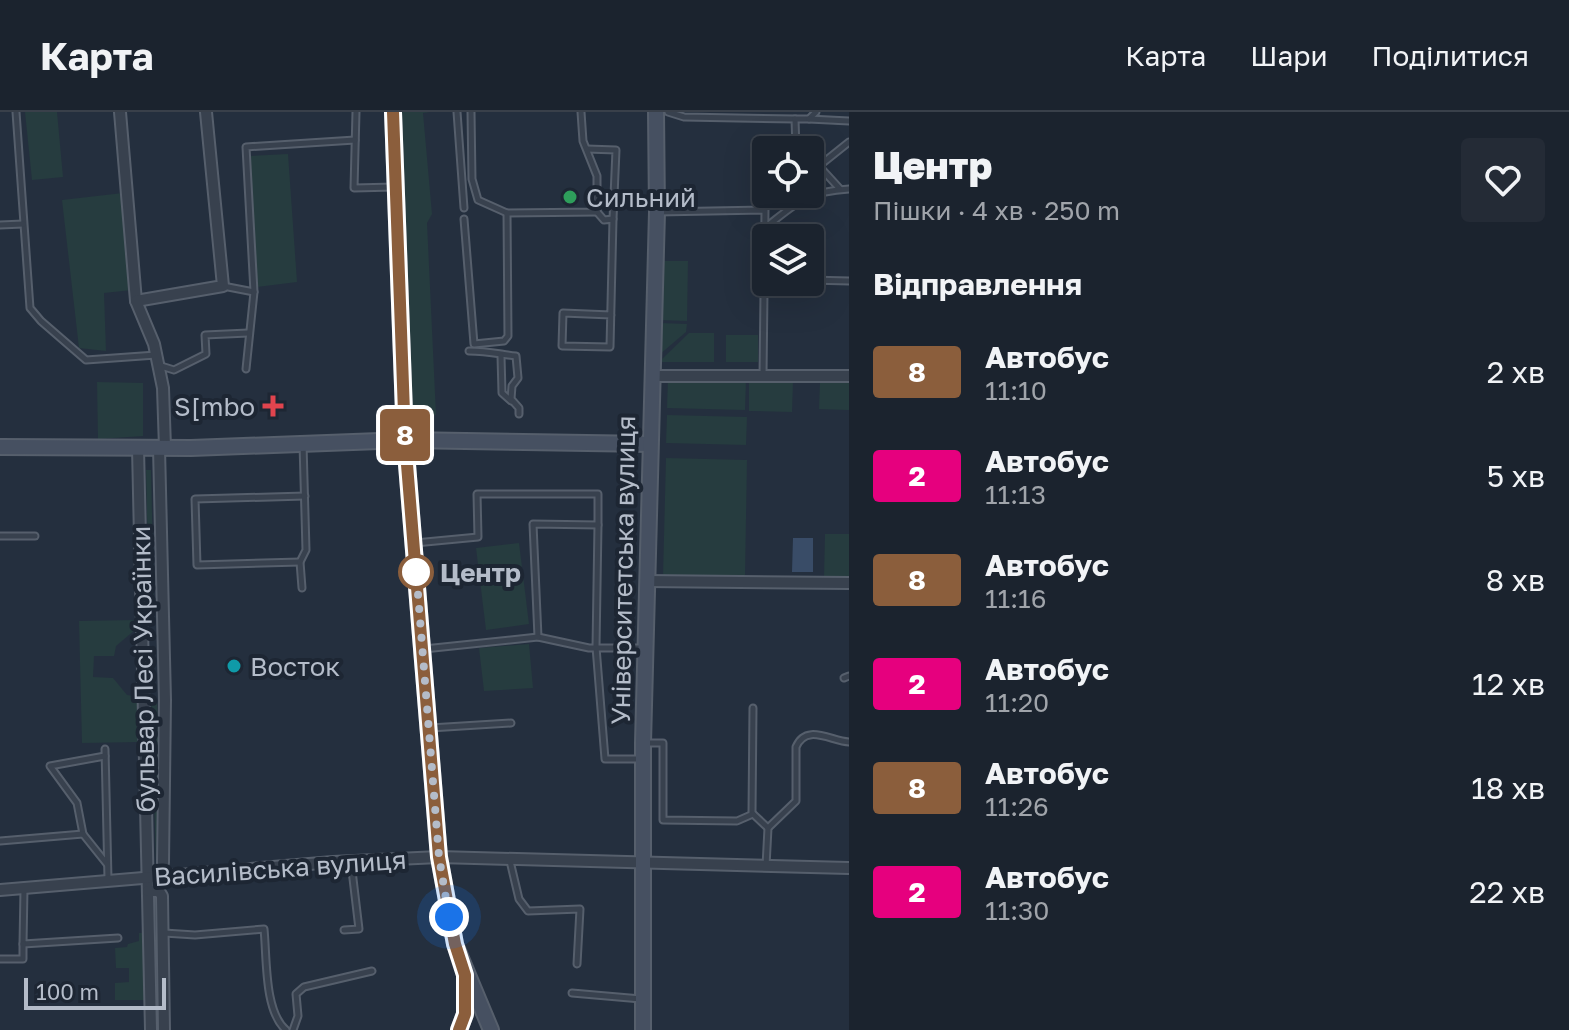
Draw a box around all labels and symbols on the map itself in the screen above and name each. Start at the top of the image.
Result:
place label: Сильний [586,182,696,213]
marker: Сильний [561,188,579,206]
place label: S[mbo [174,391,255,422]
marker: S[mbo [262,395,284,417]
line badge: 8 [379,409,431,461]
street label: Університетська вулиця [605,415,641,725]
street label: бульвар Лесі Українки [125,525,161,813]
marker: Центр [399,555,433,589]
place label: Центр [440,557,521,588]
place label: Восток [250,651,340,682]
marker: Восток [225,657,243,675]
street label: Василівська вулиця [153,844,407,892]
your location [429,897,469,937]
scale bar [24,974,166,1010]

